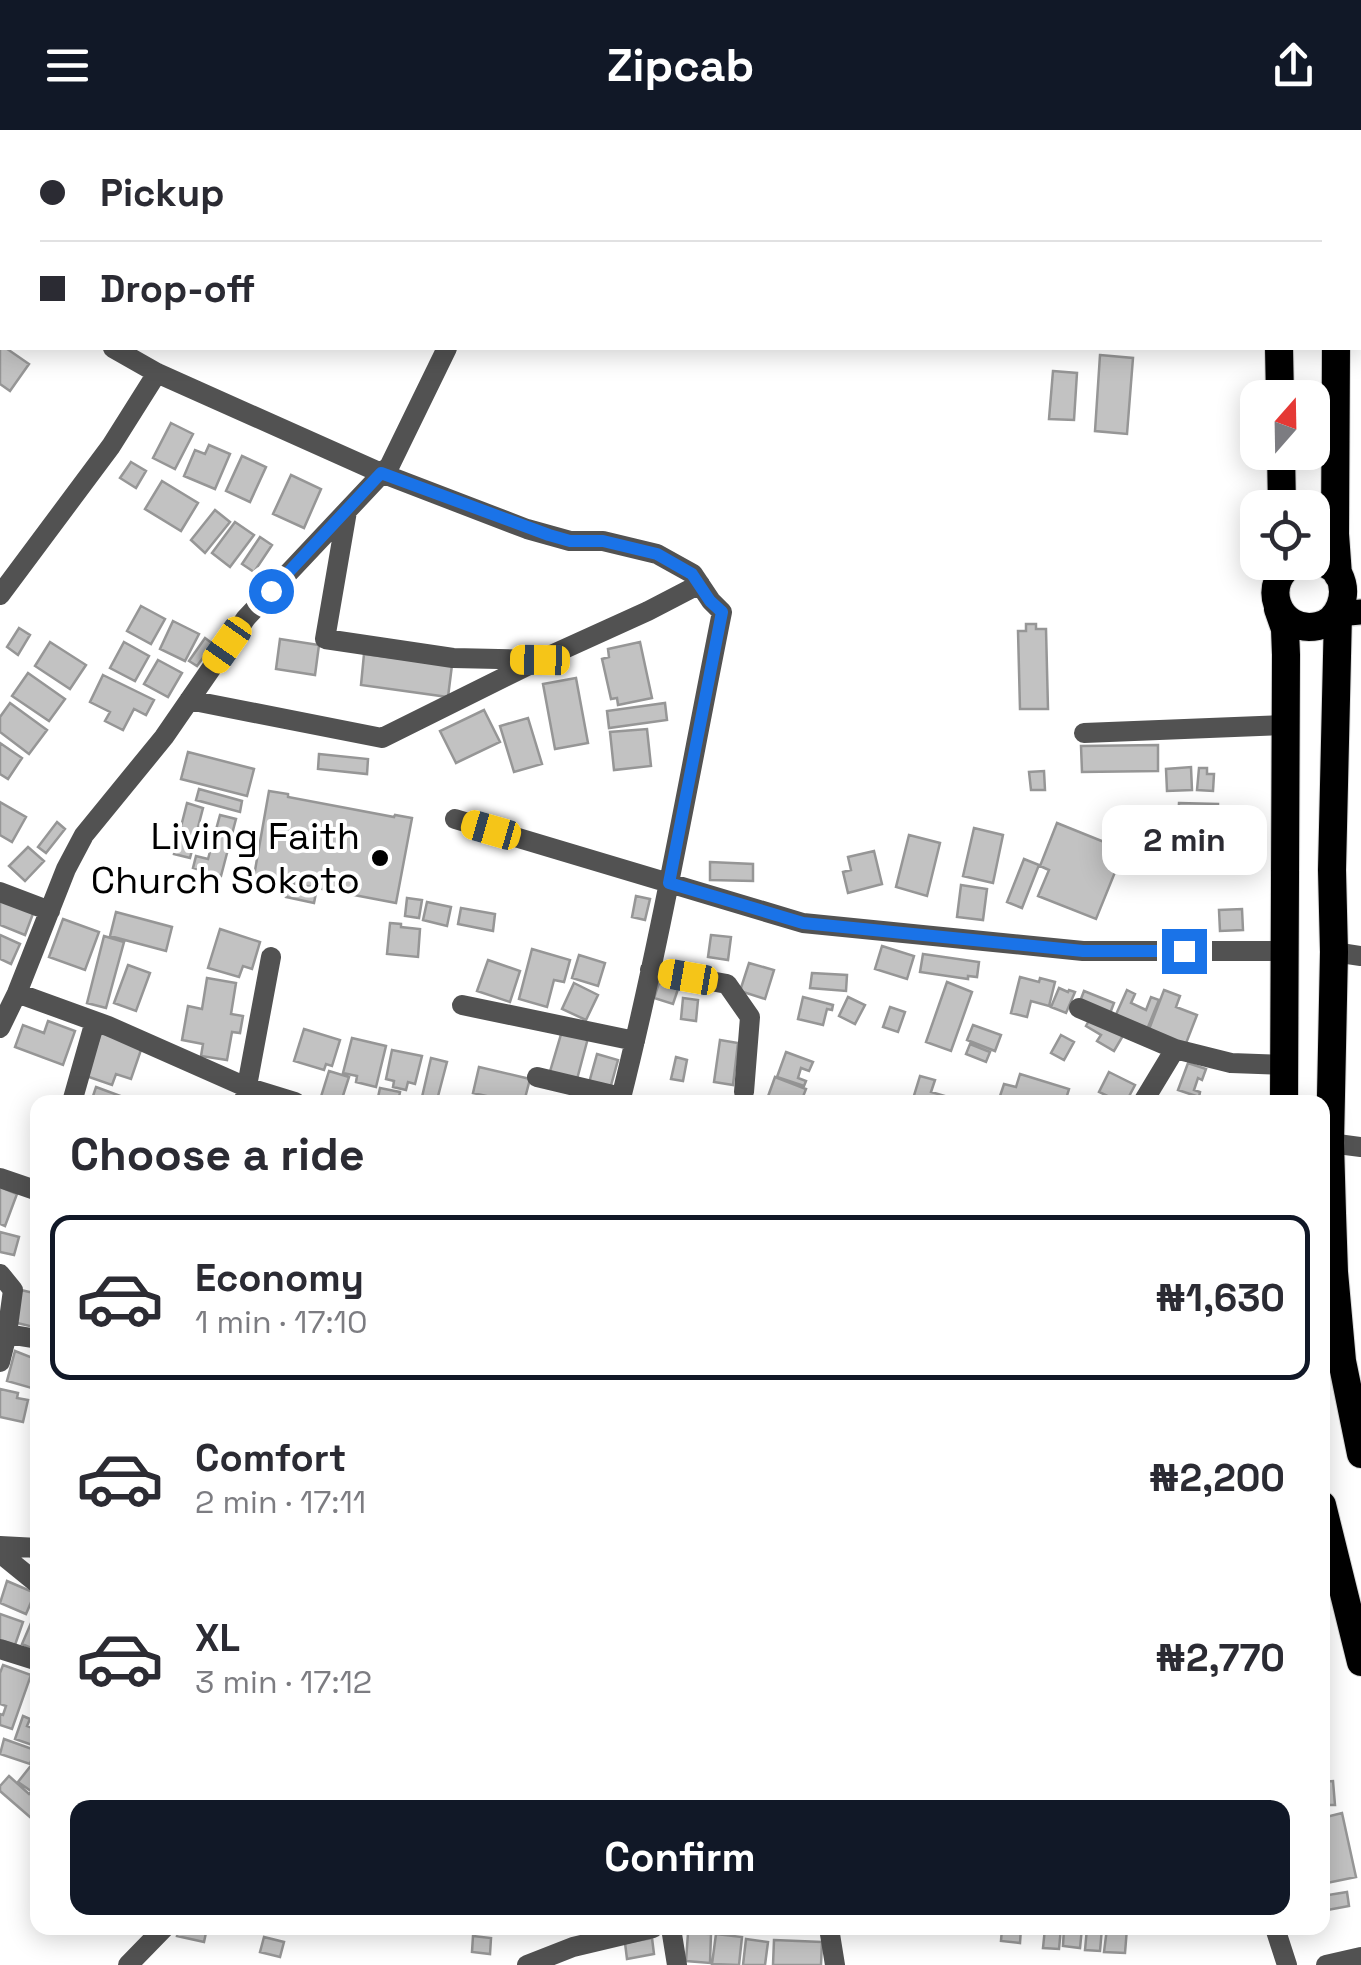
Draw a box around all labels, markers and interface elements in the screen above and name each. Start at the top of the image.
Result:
text: Zipcab [607,37,754,94]
icon: menu [40,38,95,93]
icon: share [1266,38,1321,93]
text: Pickup [100,169,224,217]
text: Drop-off [100,265,255,313]
north arrow [1240,380,1330,470]
map controls [1240,380,1330,580]
button: locate [1240,490,1330,580]
route start [249,569,294,614]
car [198,612,256,678]
car [510,644,570,676]
callout: 2 min [1102,806,1266,876]
car [458,807,524,853]
place label: Living Faith Church Sokoto [91,812,360,904]
text: 2 min [1143,820,1226,860]
marker: Living Faith Church Sokoto [369,847,391,869]
route end [1162,929,1207,974]
car [656,957,720,997]
text: Choose a ride [70,1126,365,1183]
icon: car [75,1253,165,1343]
text: Economy [195,1254,364,1302]
text: ₦1,630 [1155,1274,1285,1322]
text: 1 min · 17:10 [195,1302,367,1342]
icon: car [75,1433,165,1523]
text: Comfort [195,1434,346,1482]
text: ₦2,200 [1149,1454,1285,1502]
text: 2 min · 17:11 [195,1482,366,1522]
icon: car [75,1613,165,1703]
text: XL [195,1614,240,1662]
text: ₦2,770 [1155,1634,1285,1682]
text: 3 min · 17:12 [195,1662,372,1702]
button: Confirm [70,1800,1290,1915]

